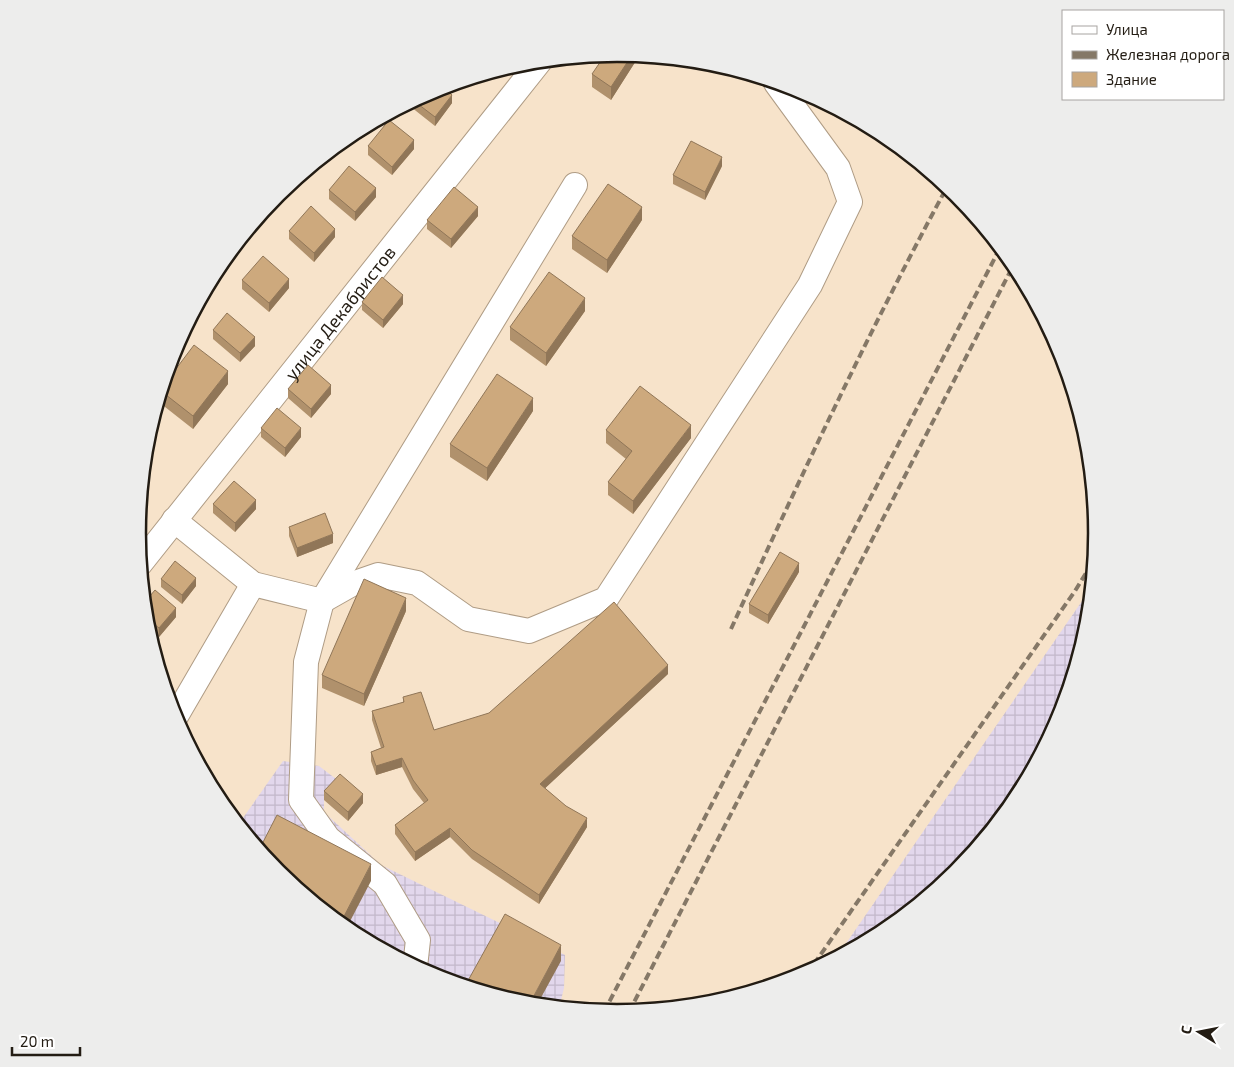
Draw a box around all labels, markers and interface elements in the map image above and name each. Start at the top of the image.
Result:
legend [1062,10,1224,100]
text: Улица [1106,20,1148,38]
text: Железная дорога [1106,45,1230,63]
text: Здание [1106,70,1157,88]
street label: улица Декабристов [280,241,400,384]
north arrow [1174,1007,1224,1057]
scale bar [12,1024,80,1056]
text: С [1177,1024,1195,1035]
text: 20 m [20,1032,54,1050]

